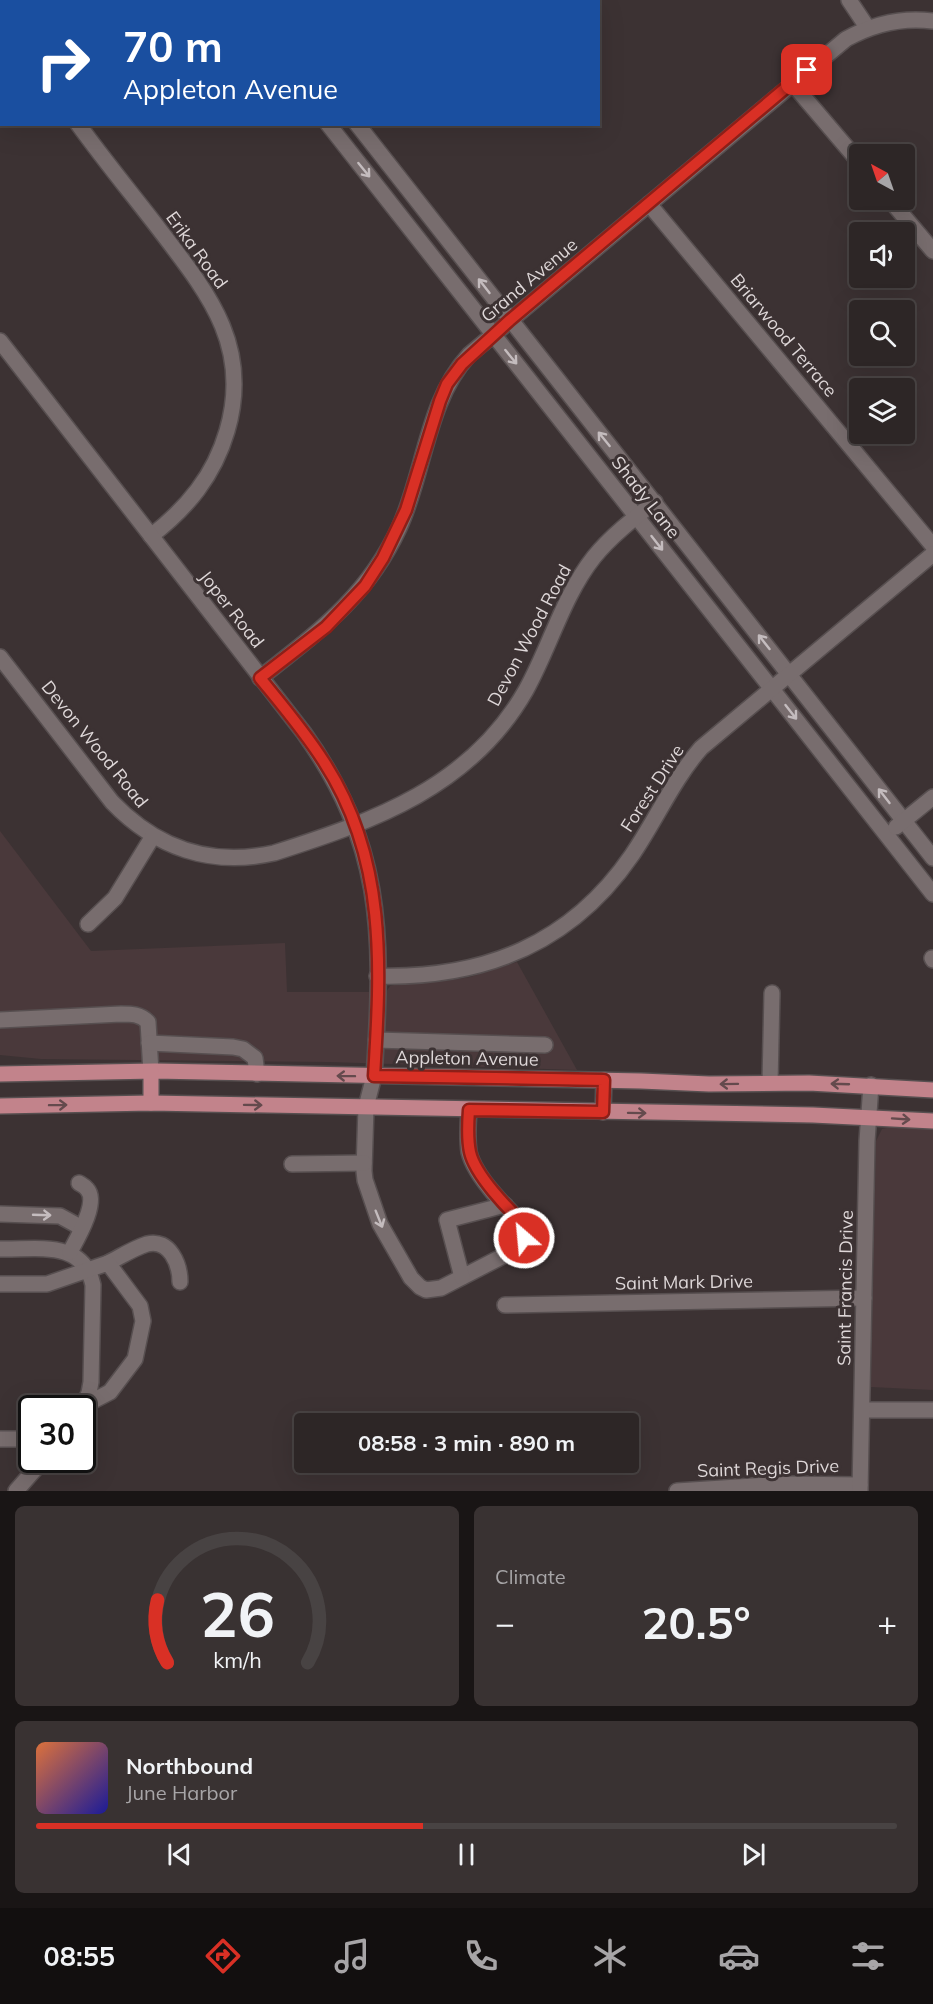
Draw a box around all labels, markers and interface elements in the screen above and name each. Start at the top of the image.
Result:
text: 70 m [123,20,223,73]
icon: right [24,24,102,102]
pin [781,44,832,95]
icon: arrive [790,53,823,86]
text: Appleton Avenue [123,72,338,106]
north arrow [849,144,915,210]
map controls [849,144,915,444]
one-way arrow [358,162,371,178]
street label: Erika Road [161,207,233,293]
button: sound [849,222,915,288]
street label: Grand Avenue [476,233,582,327]
street label: Briarwood Terrace [726,269,842,401]
one-way arrow [477,278,490,294]
button: search [849,300,915,366]
one-way arrow [504,349,517,365]
button: layers [849,378,915,444]
one-way arrow [598,431,611,447]
street label: Shady Lane [607,451,685,543]
one-way arrow [651,535,664,551]
street label: Devon Wood Road [482,560,576,710]
street label: Joper Road [195,566,269,652]
one-way arrow [757,634,770,650]
street label: Devon Wood Road [37,676,153,812]
one-way arrow [785,704,798,720]
street label: Forest Drive [615,740,689,836]
one-way arrow [877,788,890,804]
street label: Appleton Avenue [395,1045,539,1071]
one-way arrow [336,1070,356,1081]
one-way arrow [720,1078,740,1089]
one-way arrow [830,1079,850,1090]
one-way arrow [48,1099,68,1111]
one-way arrow [243,1099,263,1111]
one-way arrow [627,1107,647,1119]
one-way arrow [890,1114,910,1125]
position arrow [492,1206,556,1270]
one-way arrow [32,1209,52,1221]
one-way arrow [374,1210,385,1228]
street label: Saint Francis Drive [832,1210,858,1366]
street label: Saint Mark Drive [615,1269,753,1295]
speed limit sign: 30 [18,1395,96,1473]
text: 08:58 · 3 min · 890 m [358,1429,575,1457]
street label: Saint Regis Drive [697,1454,839,1482]
text: Climate [495,1564,566,1589]
text: 26 [200,1574,274,1653]
text: 20.5° [641,1594,751,1650]
text: − [495,1602,515,1643]
text: + [877,1602,897,1643]
text: km/h [213,1646,261,1673]
text: Northbound [126,1752,253,1780]
text: June Harbor [126,1780,237,1805]
icon: previous [163,1838,196,1871]
icon: pause [450,1838,483,1871]
icon: next [737,1838,770,1871]
icon: directions [202,1935,244,1977]
icon: music [331,1935,373,1977]
icon: phone [460,1935,502,1977]
icon: climate [589,1935,631,1977]
icon: car [718,1935,760,1977]
icon: filters [847,1935,889,1977]
text: 08:55 [44,1939,115,1973]

